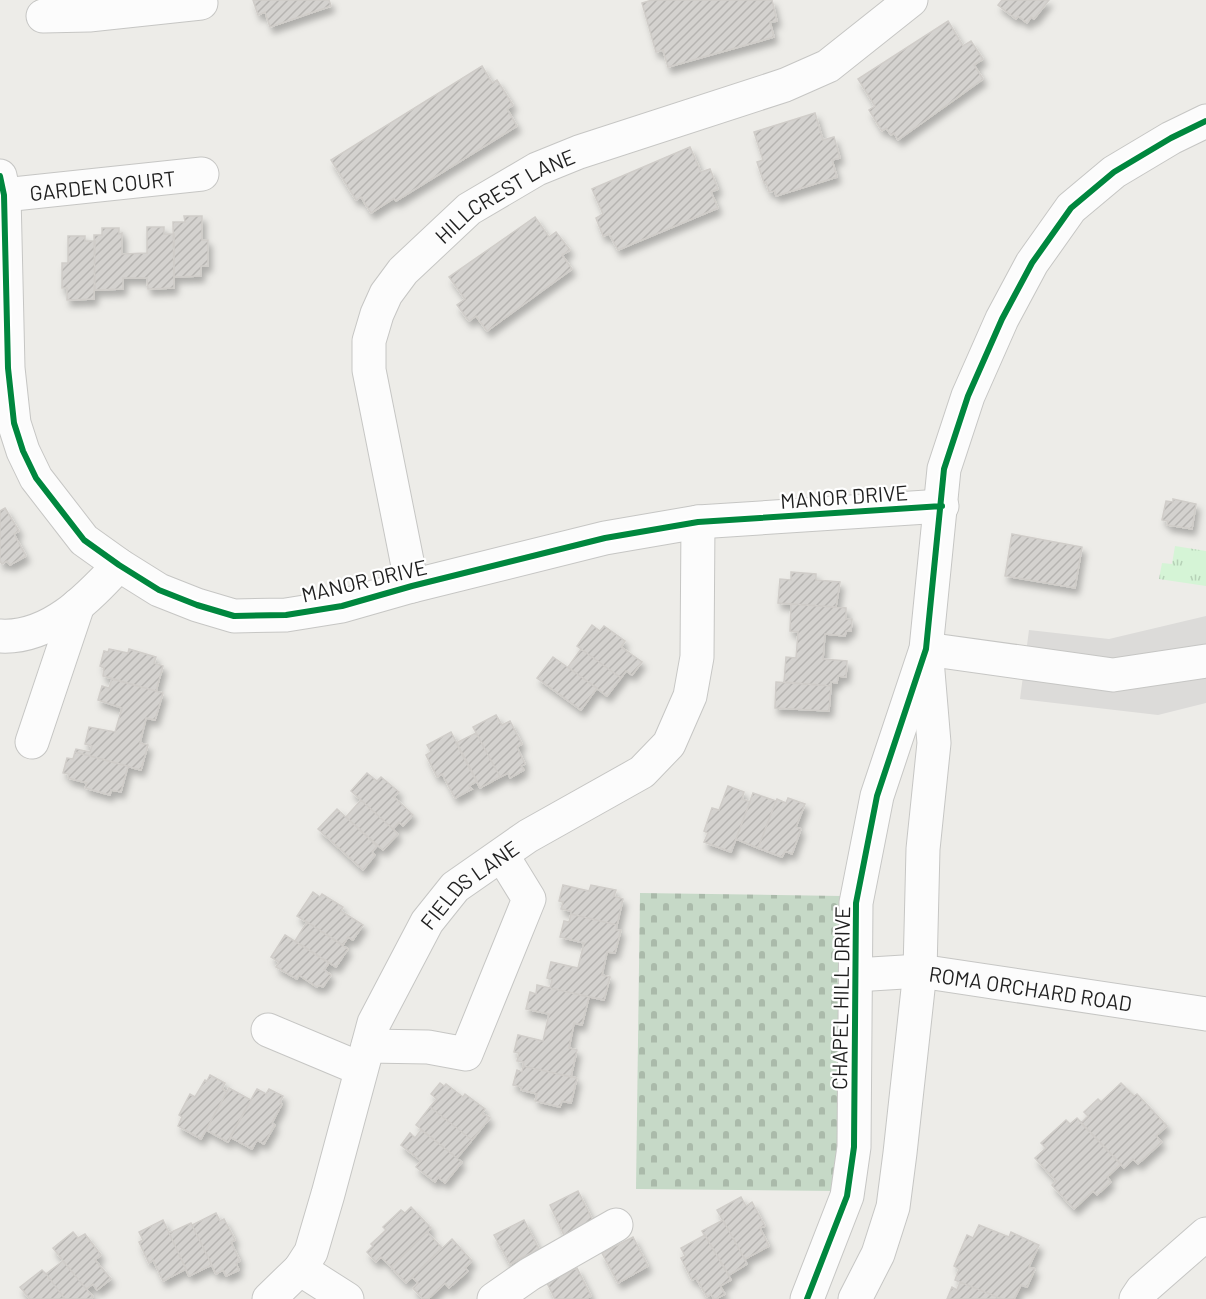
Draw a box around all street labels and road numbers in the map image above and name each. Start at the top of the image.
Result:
street label: HILLCREST LANE [429,143,578,248]
street label: GARDEN COURT [28,164,177,205]
street label: MANOR DRIVE [779,479,909,513]
street label: MANOR DRIVE [299,553,429,607]
street label: FIELDS LANE [414,834,523,934]
street label: CHAPEL HILL DRIVE [826,906,854,1090]
street label: ROMA ORCHARD ROAD [927,960,1134,1015]

